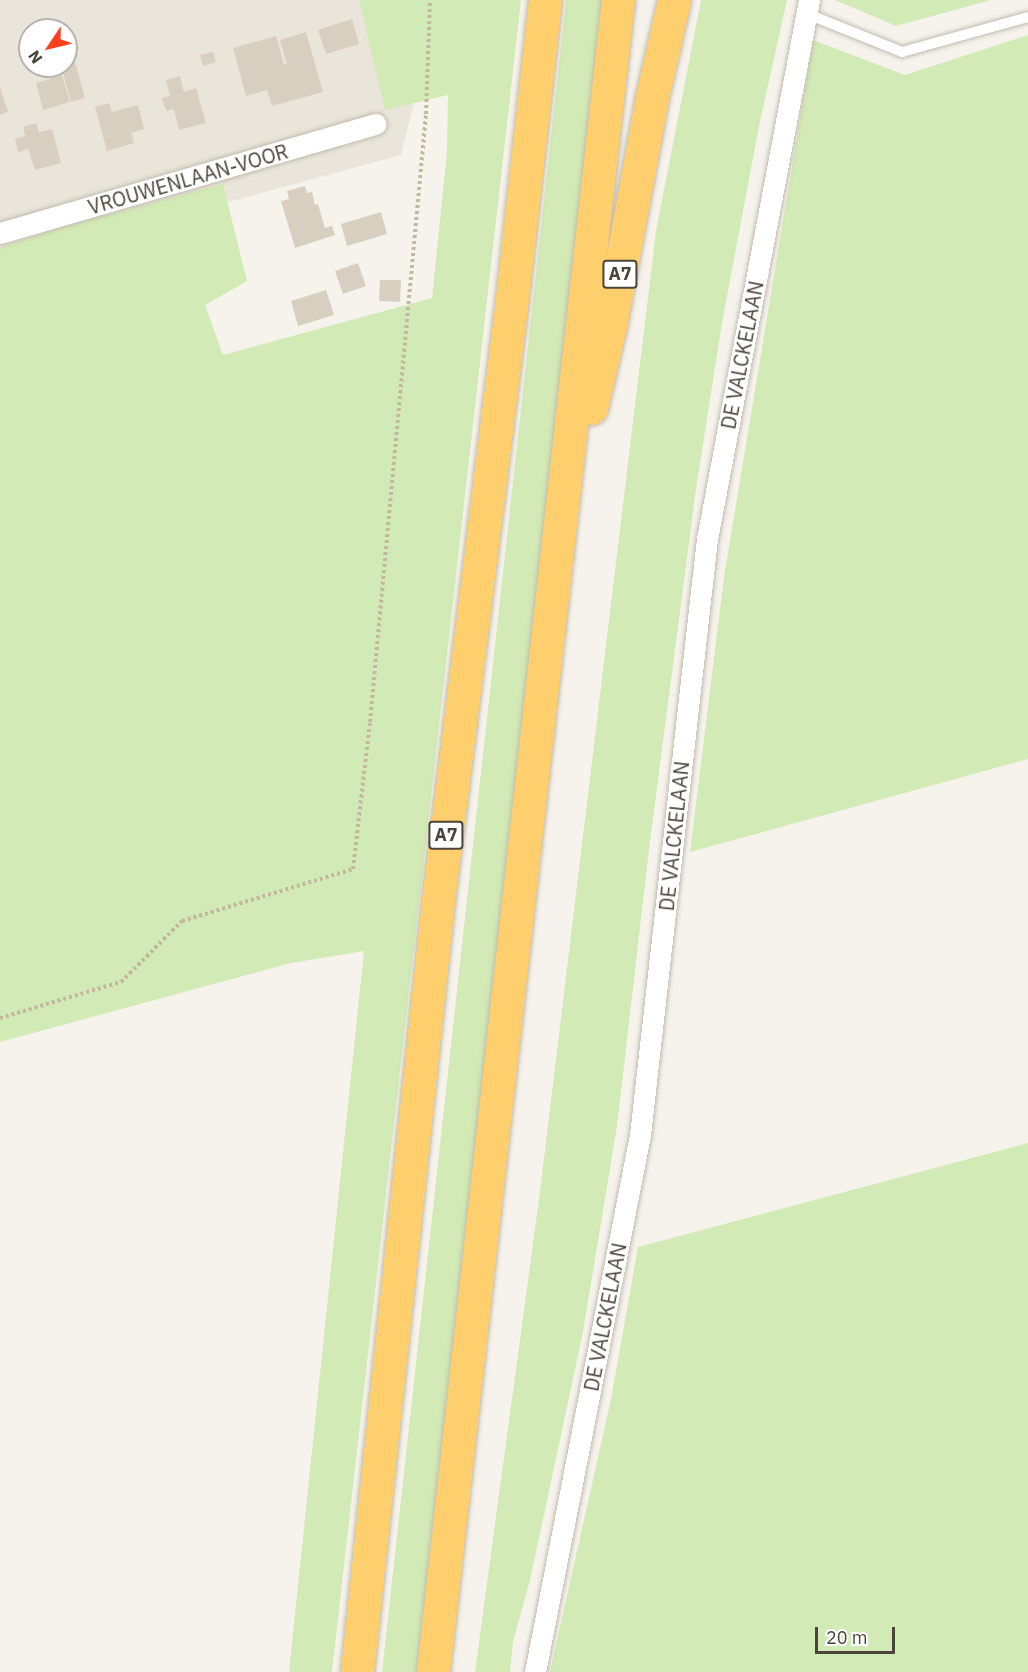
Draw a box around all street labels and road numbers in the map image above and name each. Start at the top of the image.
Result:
street label: VROUWENLAAN-VOOR [85,139,291,219]
road number: A7 [602,259,638,289]
street label: DE VALCKELAAN [716,279,768,431]
street label: DE VALCKELAAN [654,760,694,912]
road number: A7 [428,820,464,850]
street label: DE VALCKELAAN [579,1241,631,1393]

